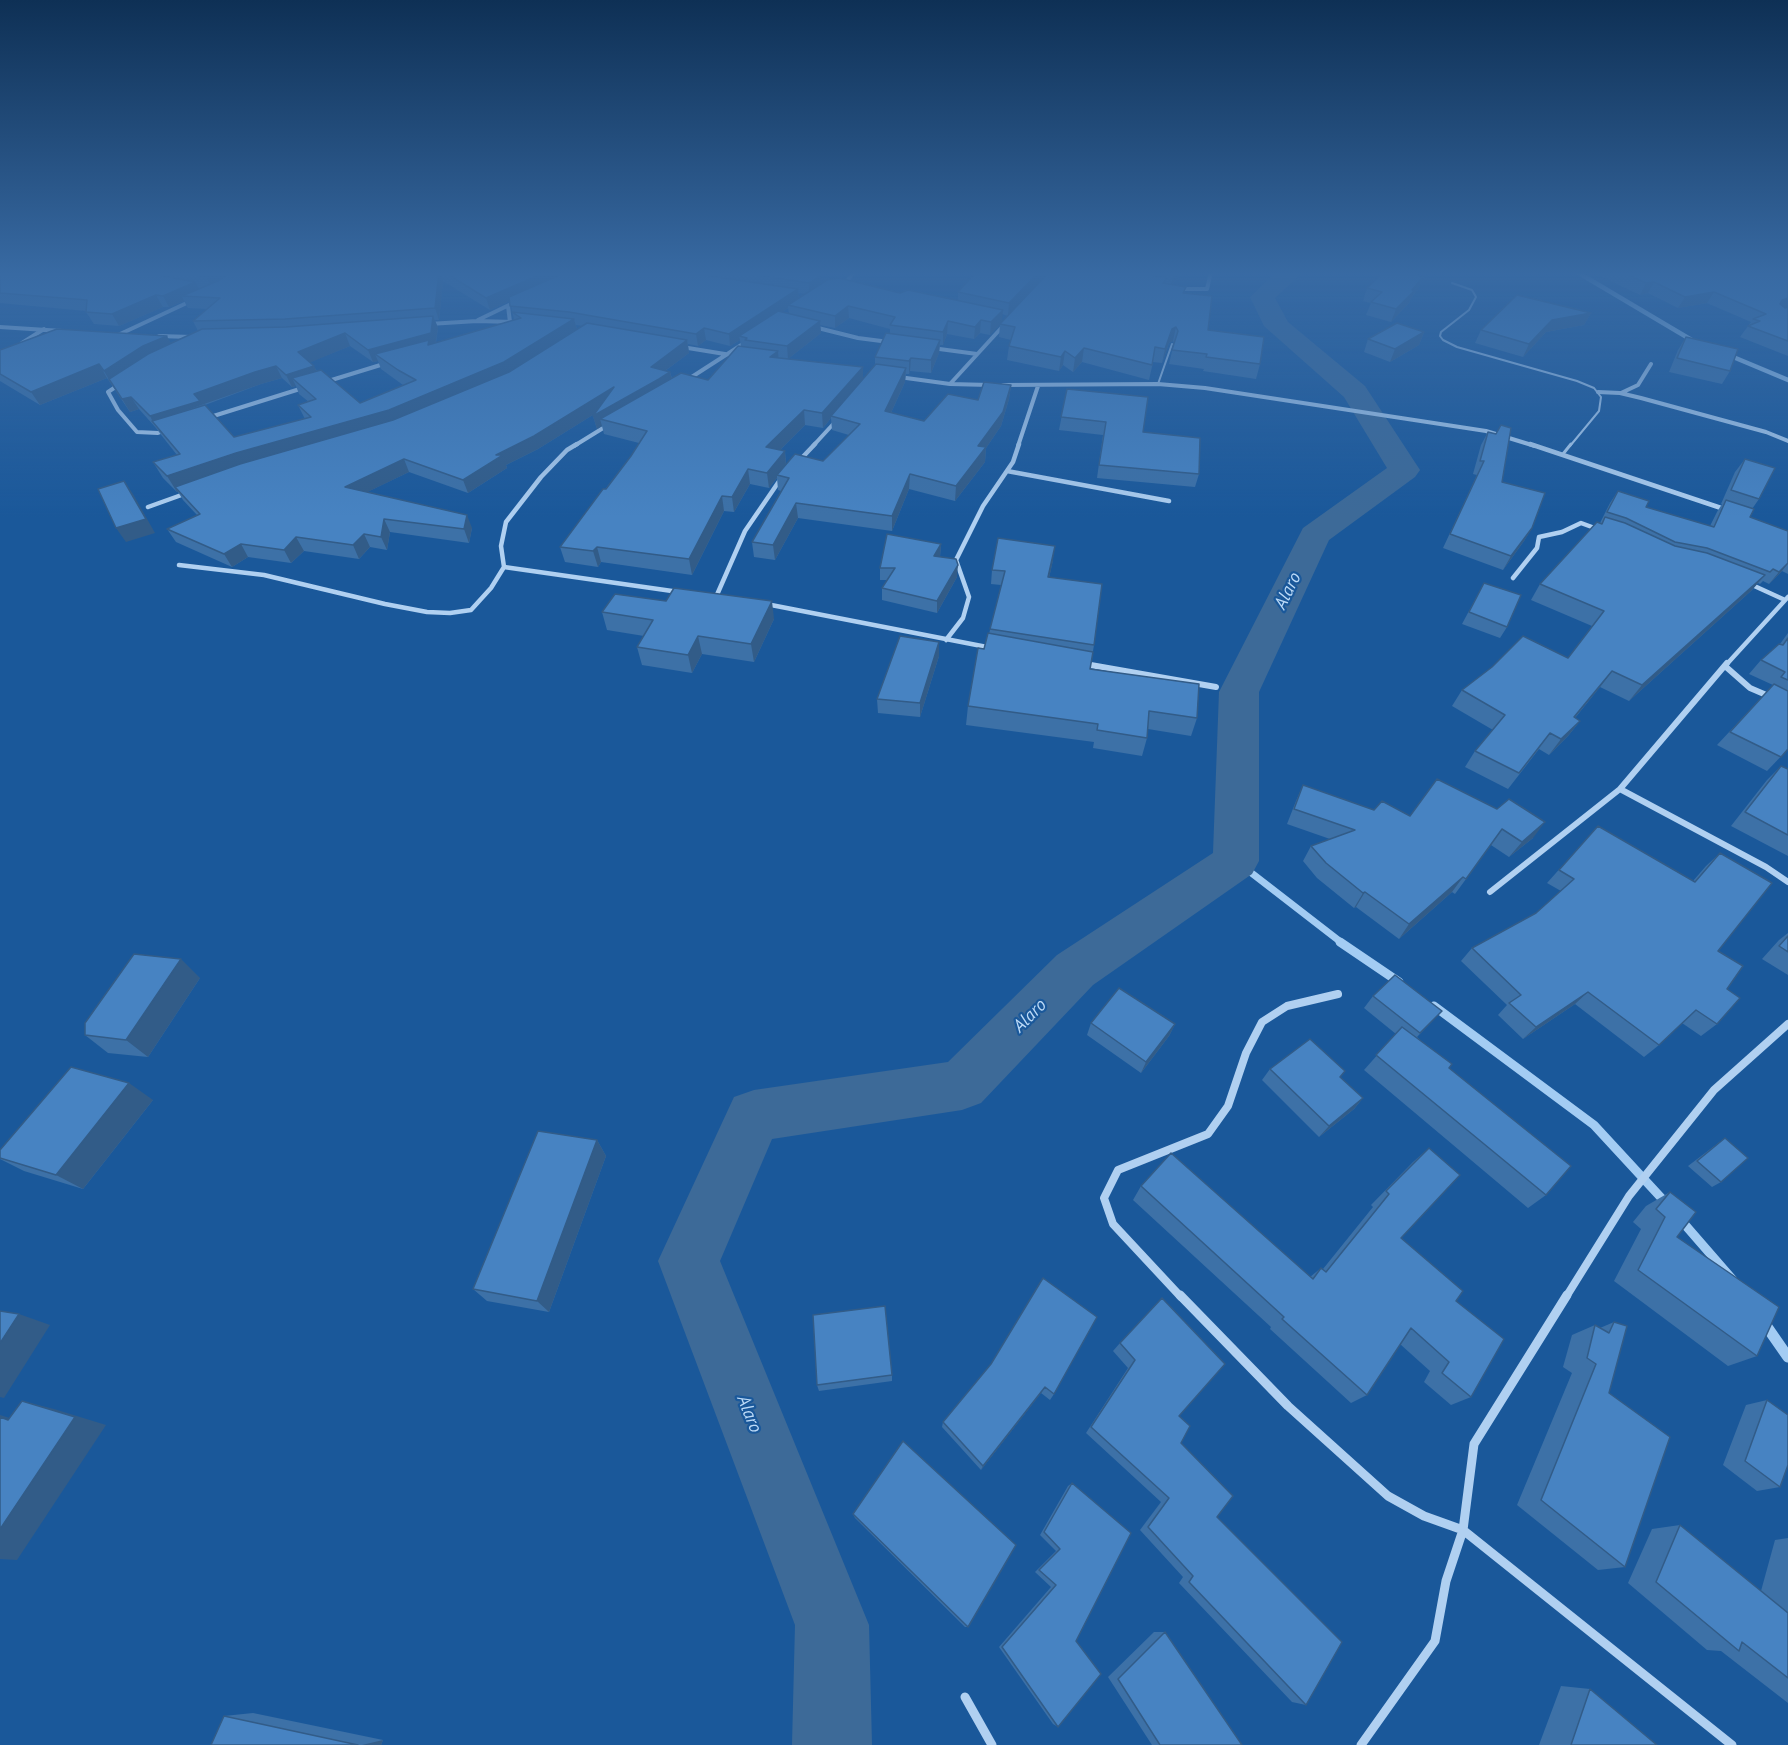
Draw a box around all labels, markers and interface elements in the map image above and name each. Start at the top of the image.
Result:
water label: Alaro [1270,569,1306,613]
water label: Alaro [1009,995,1051,1037]
water label: Alaro [732,1392,766,1436]

